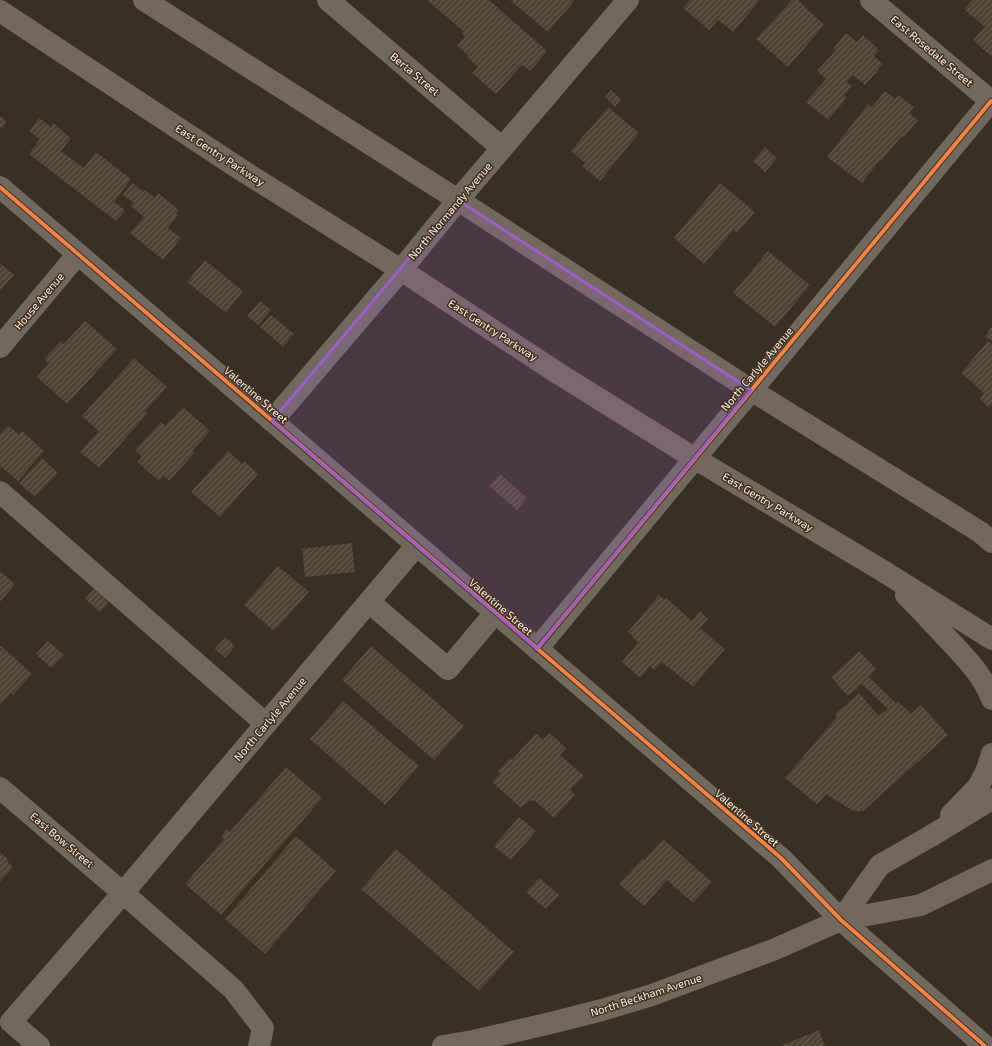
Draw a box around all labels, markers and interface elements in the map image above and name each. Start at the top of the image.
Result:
street label: East Rosedale Street [889,12,976,89]
street label: Berta Street [388,49,443,98]
street label: East Gentry Parkway [173,121,267,188]
street label: North Normandy Avenue [405,159,494,262]
street label: House Avenue [11,269,66,332]
street label: East Gentry Parkway [446,296,540,363]
street label: North Carlyle Avenue [718,324,795,413]
street label: Valentine Street [222,363,291,426]
street label: East Gentry Parkway [720,469,816,534]
street label: Valentine Street [467,575,536,638]
street label: North Carlyle Avenue [231,674,308,763]
street label: Valentine Street [713,786,782,849]
street label: East Bow Street [28,809,97,870]
street label: North Beckham Avenue [589,970,703,1019]

